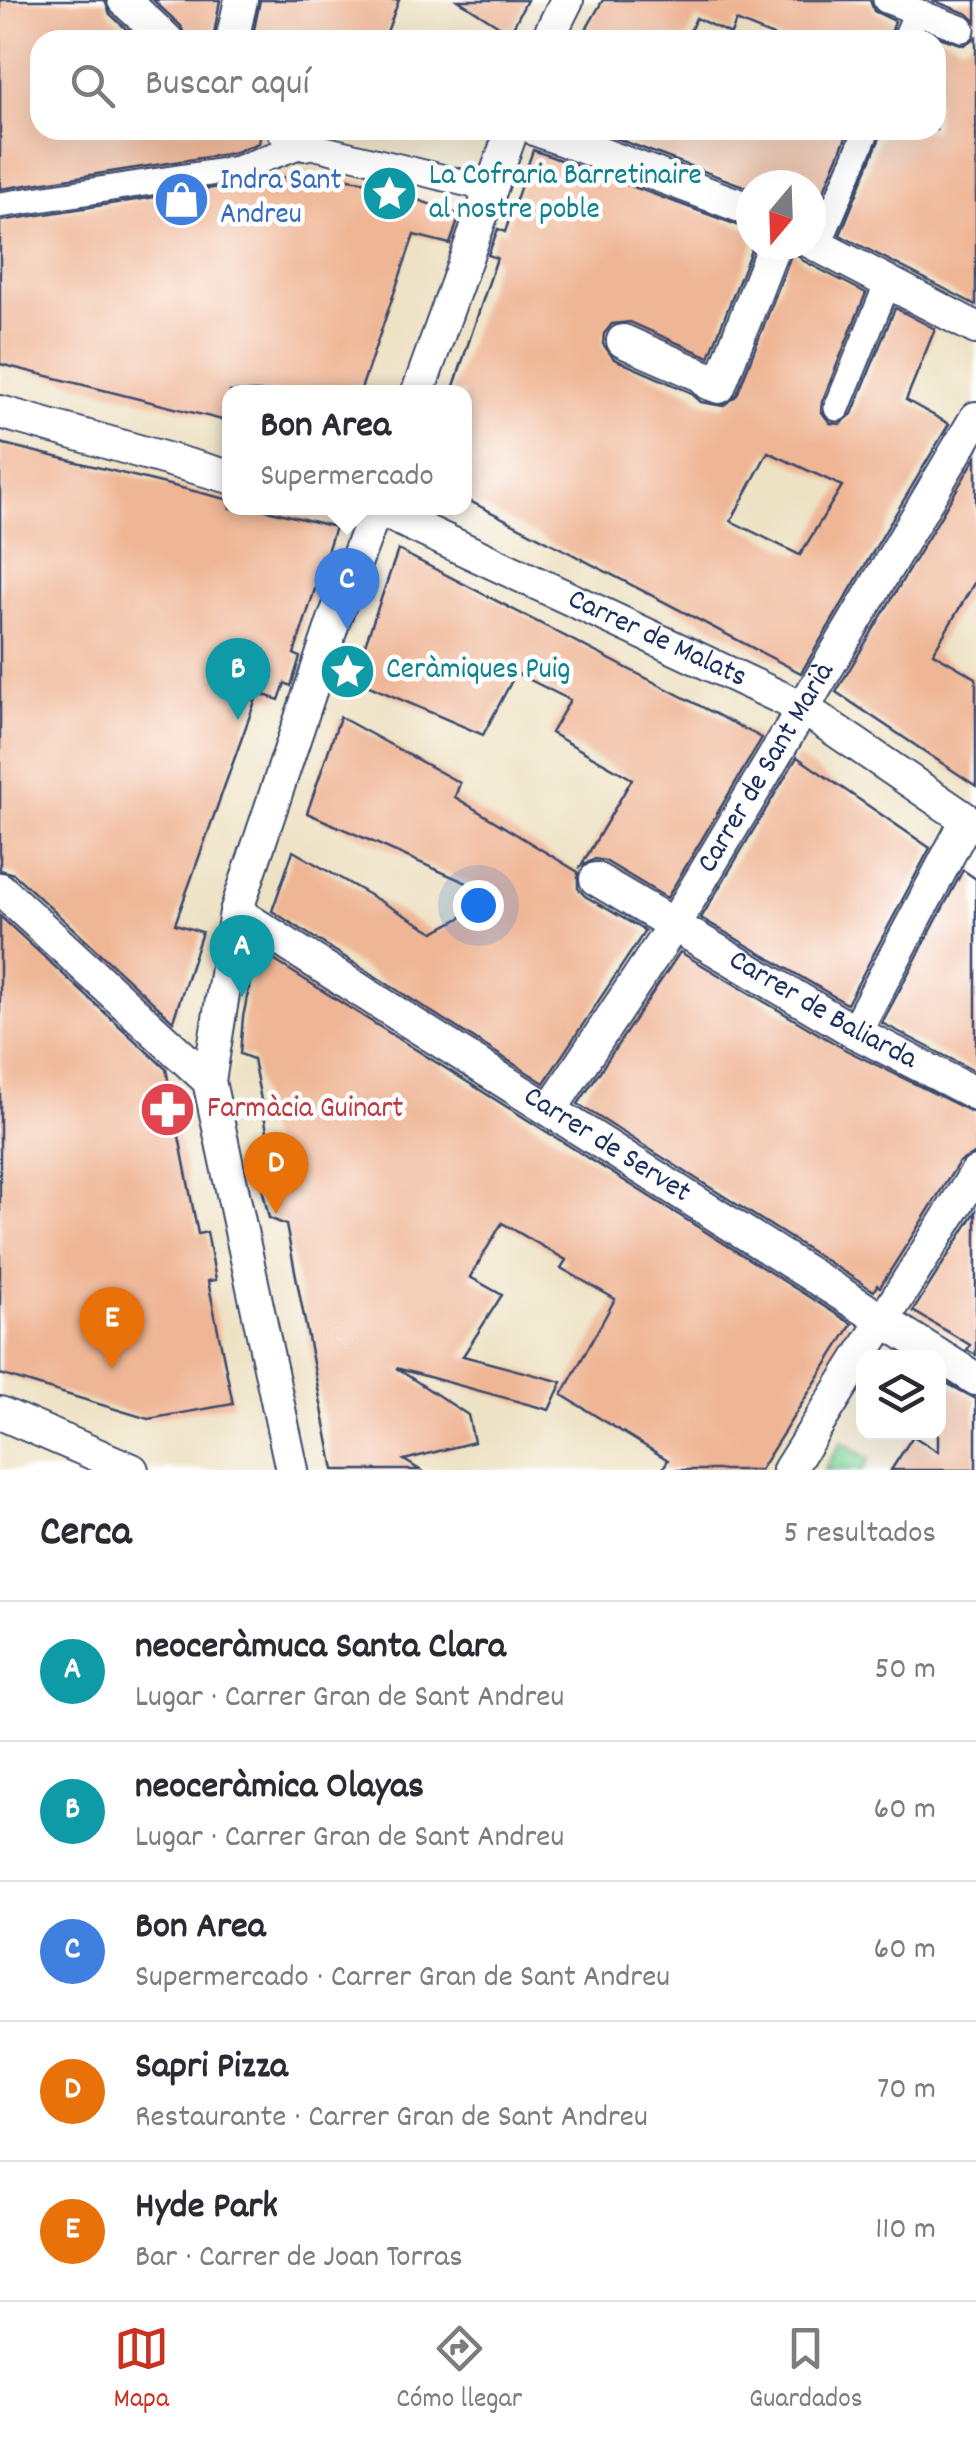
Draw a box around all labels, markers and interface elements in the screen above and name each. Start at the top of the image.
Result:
search box [30,30,946,140]
icon: search [65,58,120,113]
text: Buscar aquí [145,58,309,113]
place label: La Cofraria Barretinaire al nostre poble [429,156,702,233]
place label: Indra Sant Andreu [220,161,342,238]
place icon: La Cofraria Barretinaire al nostre poble [360,164,420,224]
shop icon: Indra Sant Andreu [151,169,211,229]
north arrow [736,170,826,260]
popup [222,385,472,515]
text: Bon Area [260,400,391,455]
text: Supermercado [260,455,434,501]
pin: C [314,548,380,630]
street label: Carrer de Malats [560,579,753,700]
pin: B [206,638,270,720]
place icon: Ceràmiques Puig [317,641,377,701]
place label: Ceràmiques Puig [386,650,570,693]
street label: Carrer de Sant Marià [688,655,847,882]
your location [453,880,504,931]
pin: A [210,914,274,997]
street label: Carrer de Baliarda [720,940,925,1082]
street label: Carrer de Servet [514,1077,699,1215]
pharmacy icon: Farmàcia Guinart [138,1080,198,1140]
place label: Farmàcia Guinart [207,1089,403,1132]
pin: D [244,1132,308,1214]
pin: E [80,1286,144,1369]
map controls [856,1350,946,1440]
button: layers [856,1350,946,1440]
text: Cerca [40,1505,131,1565]
text: 5 resultados [783,1512,936,1558]
text: neoceràmuca Santa Clara [135,1621,506,1676]
text: A [64,1648,81,1694]
text: 50 m [874,1648,936,1694]
text: Lugar · Carrer Gran de Sant Andreu [135,1676,564,1722]
text: neoceràmica Olayas [135,1761,424,1816]
text: B [65,1788,80,1834]
text: 60 m [874,1788,936,1834]
text: Lugar · Carrer Gran de Sant Andreu [135,1816,564,1862]
text: Bon Area [135,1901,266,1956]
text: C [65,1928,80,1974]
text: 60 m [874,1928,936,1974]
text: Supermercado · Carrer Gran de Sant Andreu [135,1956,670,2002]
text: Sapri Pizza [135,2041,288,2096]
text: D [64,2068,81,2114]
text: 70 m [877,2068,936,2114]
text: Restaurante · Carrer Gran de Sant Andreu [135,2096,648,2142]
text: Hyde Park [135,2181,278,2236]
text: E [65,2208,80,2254]
text: 110 m [875,2208,936,2254]
text: Bar · Carrer de Joan Torras [135,2236,463,2282]
tab: Mapa [114,2321,169,2421]
tab: Cómo llegar [396,2321,522,2421]
tab: Guardados [749,2321,862,2421]

